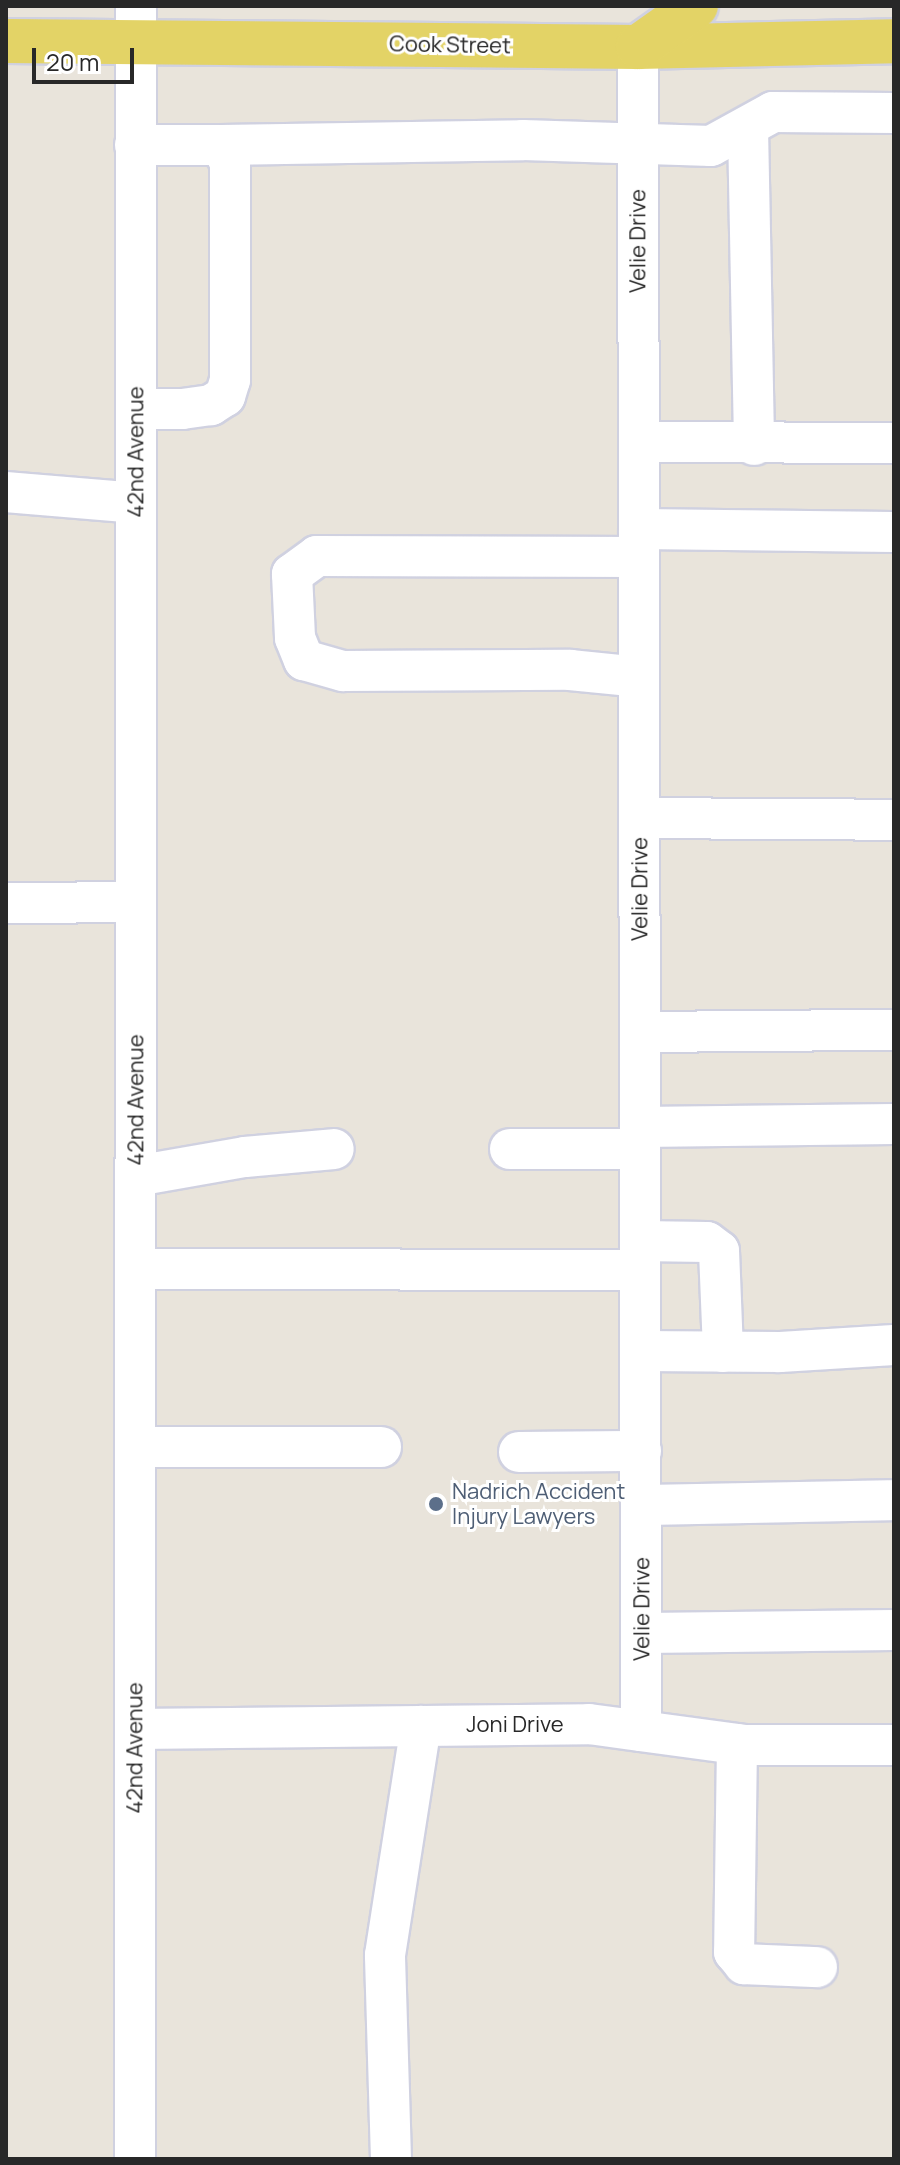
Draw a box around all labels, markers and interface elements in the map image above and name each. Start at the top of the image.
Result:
street label: Cook Street [389,31,511,59]
scale bar [36,32,138,82]
text: 20 m [46,45,99,78]
street label: Velie Drive [625,189,651,293]
street label: 42nd Avenue [123,386,149,518]
street label: Velie Drive [627,837,653,941]
street label: 42nd Avenue [123,1034,149,1166]
place label: Nadrich Accident Injury Lawyers [452,1478,625,1530]
marker: Nadrich Accident Injury Lawyers [427,1495,445,1513]
street label: Velie Drive [629,1557,655,1661]
street label: 42nd Avenue [122,1682,148,1814]
street label: Joni Drive [466,1712,564,1738]

